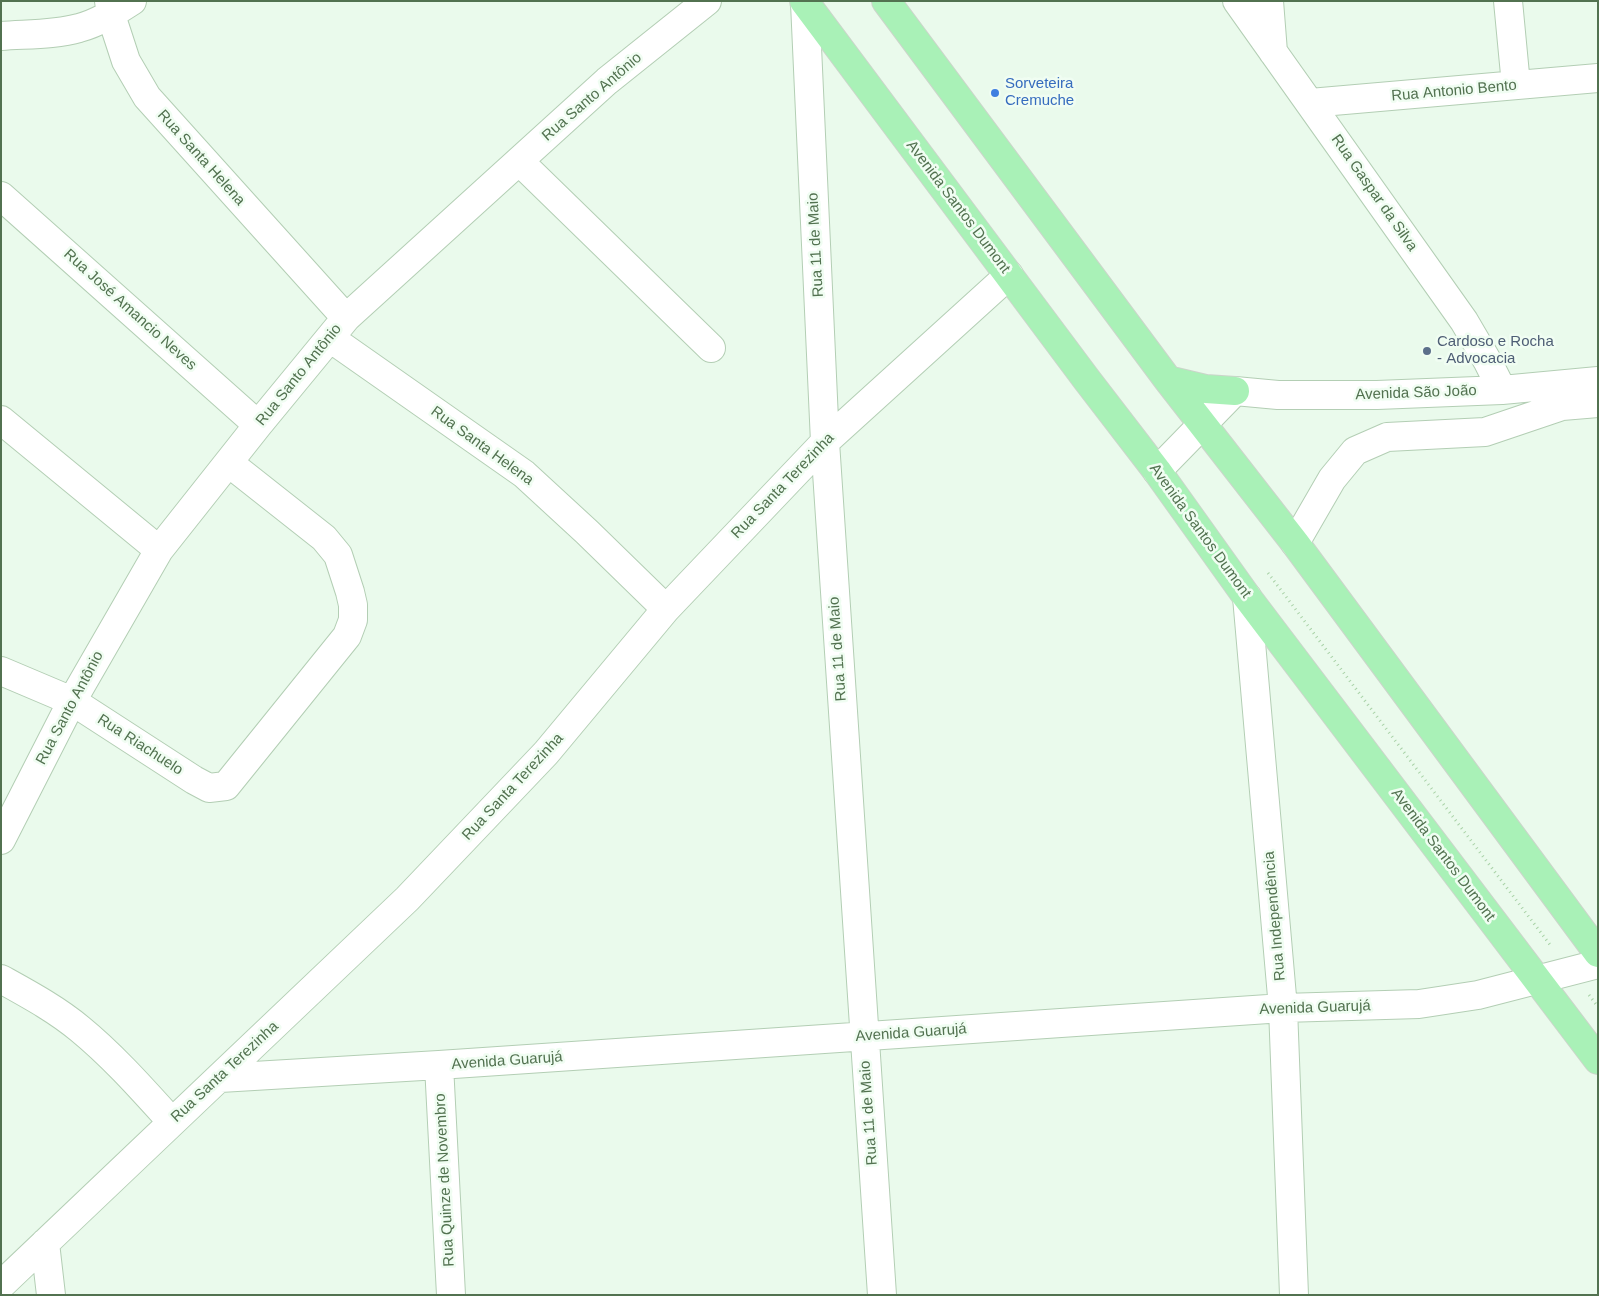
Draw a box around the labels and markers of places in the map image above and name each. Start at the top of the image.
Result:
place label: Sorveteira Cremuche [1005,75,1074,110]
marker: Sorveteira Cremuche [989,87,1001,99]
place label: Cardoso e Rocha - Advocacia [1437,333,1554,368]
marker: Cardoso e Rocha - Advocacia [1421,345,1433,357]

